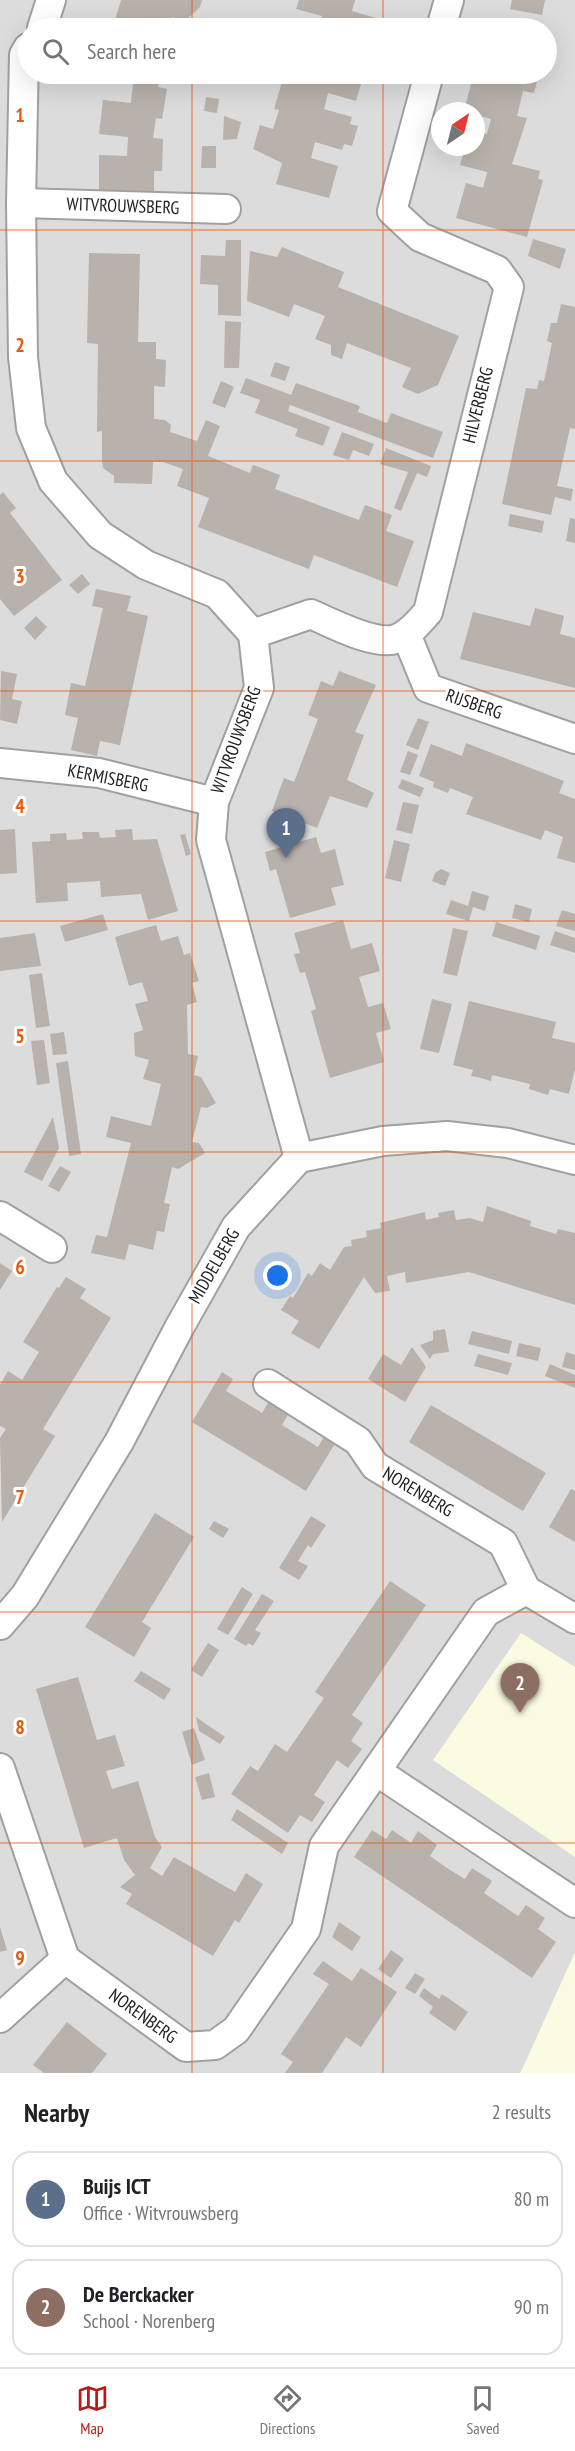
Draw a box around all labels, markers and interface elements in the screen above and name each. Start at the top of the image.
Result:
search box [18,18,557,84]
icon: search [39,35,72,68]
text: Search here [87,37,176,65]
text: 1 [15,102,25,128]
north arrow [431,102,485,156]
street label: WITVROUWSBERG [66,192,180,219]
text: 2 [15,332,25,358]
street label: HILVERBERG [457,364,498,445]
text: 3 [15,563,25,589]
street label: WITVROUWSBERG [205,683,266,797]
street label: RIJSBERG [443,683,505,724]
street label: KERMISBERG [66,758,151,797]
text: 4 [15,793,25,819]
pin: 1 [266,808,306,858]
text: 5 [15,1023,25,1049]
street label: MIDDELBERG [183,1224,244,1307]
text: 6 [15,1254,25,1280]
your location [263,1261,292,1290]
street label: NORENBERG [379,1461,458,1522]
text: 7 [15,1484,25,1510]
pin: 2 [500,1664,540,1713]
text: 8 [15,1714,25,1740]
text: 9 [15,1945,25,1971]
street label: NORENBERG [105,1983,182,2048]
text: Nearby [24,2096,89,2129]
text: 2 results [492,2099,551,2125]
text: Buijs ICT [83,2172,151,2200]
text: 1 [41,2186,50,2212]
text: 80 m [514,2186,549,2212]
text: Office · Witvrouwsberg [83,2200,239,2226]
text: De Berckacker [83,2280,194,2308]
text: 2 [41,2294,50,2320]
text: 90 m [514,2294,549,2320]
text: School · Norenberg [83,2308,215,2334]
tab: Map [76,2382,109,2438]
tab: Directions [260,2382,315,2438]
tab: Saved [466,2382,499,2438]

